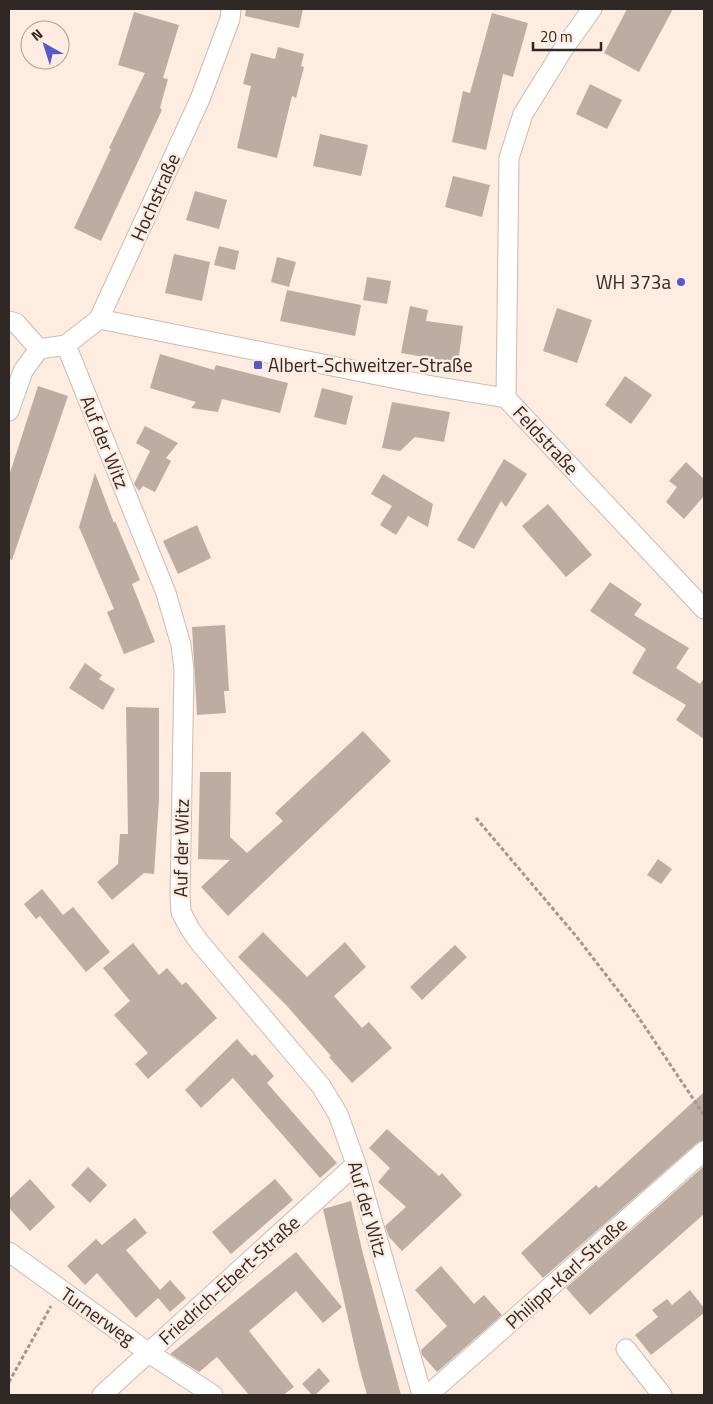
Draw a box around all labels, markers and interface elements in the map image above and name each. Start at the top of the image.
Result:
north arrow [20,20,70,70]
scale bar [533,20,600,52]
text: N [26,23,47,46]
text: 20 m [540,25,573,48]
street label: Hochstraße [122,148,187,245]
place label: WH 373a [596,267,671,296]
marker: WH 373a [675,276,687,288]
place label: Albert-Schweitzer-Straße [268,350,473,379]
marker: Albert-Schweitzer-Straße [252,359,264,371]
street label: Auf der Witz [74,391,137,493]
street label: Feldstraße [507,398,586,481]
street label: Auf der Witz [165,798,196,898]
street label: Auf der Witz [341,1157,396,1260]
street label: Friedrich-Ebert-Straße [151,1208,306,1351]
street label: Philipp-Karl-Straße [498,1210,633,1335]
street label: Turnerweg [55,1279,142,1352]

